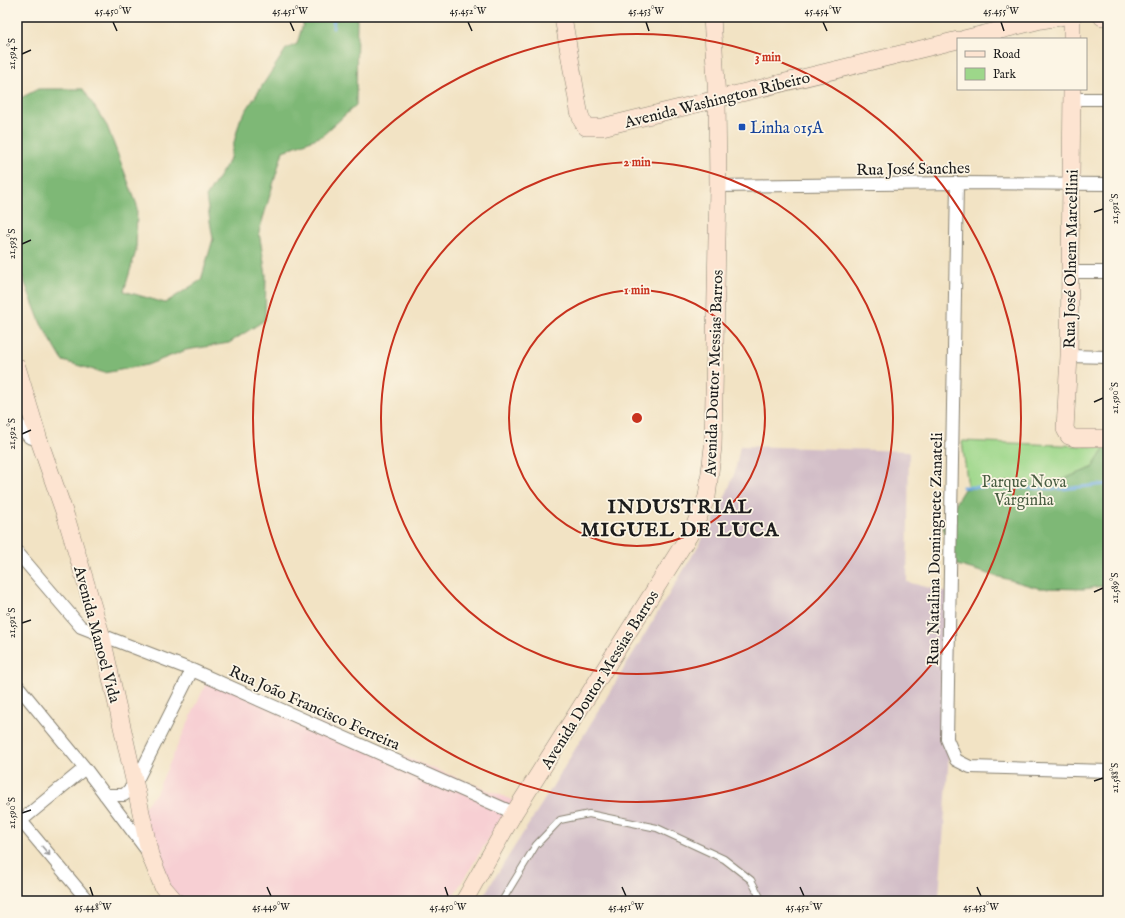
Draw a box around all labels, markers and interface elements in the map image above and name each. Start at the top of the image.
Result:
text: 45.450°W [95,5,132,18]
text: 45.451°W [272,5,308,18]
text: 45.452°W [450,5,487,18]
text: 45.453°W [628,5,664,18]
text: 45.454°W [805,5,842,18]
text: 45.455°W [983,5,1019,18]
text: 21.594°S [6,38,19,70]
legend [957,38,1087,90]
text: Road [993,47,1021,62]
text: 3 min [755,50,782,65]
text: Park [993,67,1016,82]
street label: Avenida Washington Ribeiro [622,68,813,134]
place label: Linha 015A [750,119,825,139]
marker: Linha 015A [737,122,747,132]
text: 2 min [623,155,651,170]
street label: Rua José Sanches [856,159,971,181]
street label: Rua José Olnem Marcellini [1060,169,1084,349]
text: 21.591°S [1109,194,1122,224]
text: 21.593°S [6,229,19,259]
street label: Avenida Doutor Messias Barros [701,269,729,478]
text: 1 min [624,283,651,298]
text: 21.590°S [1109,382,1122,414]
centre of rings [630,411,644,425]
text: 21.592°S [6,418,19,450]
street label: Rua Natalina Dominguete Zanateli [924,432,948,666]
park label: Parque Nova Varginha [982,473,1066,511]
district label: INDUSTRIAL MIGUEL DE LUCA [581,495,780,543]
street label: Avenida Manoel Vida [68,563,124,705]
text: 21.589°S [1109,573,1122,603]
street label: Avenida Doutor Messias Barros [537,587,664,774]
text: 21.591°S [6,608,19,638]
street label: Rua João Francisco Ferreira [226,662,403,756]
text: 21.588°S [1109,763,1122,793]
text: 21.590°S [6,797,19,829]
one-way arrow [42,846,51,856]
text: 45.448°W [74,901,112,914]
text: 45.449°W [252,901,290,914]
text: 45.450°W [430,901,467,914]
text: 45.451°W [608,901,644,914]
text: 45.452°W [786,901,823,914]
text: 45.453°W [963,901,999,914]

